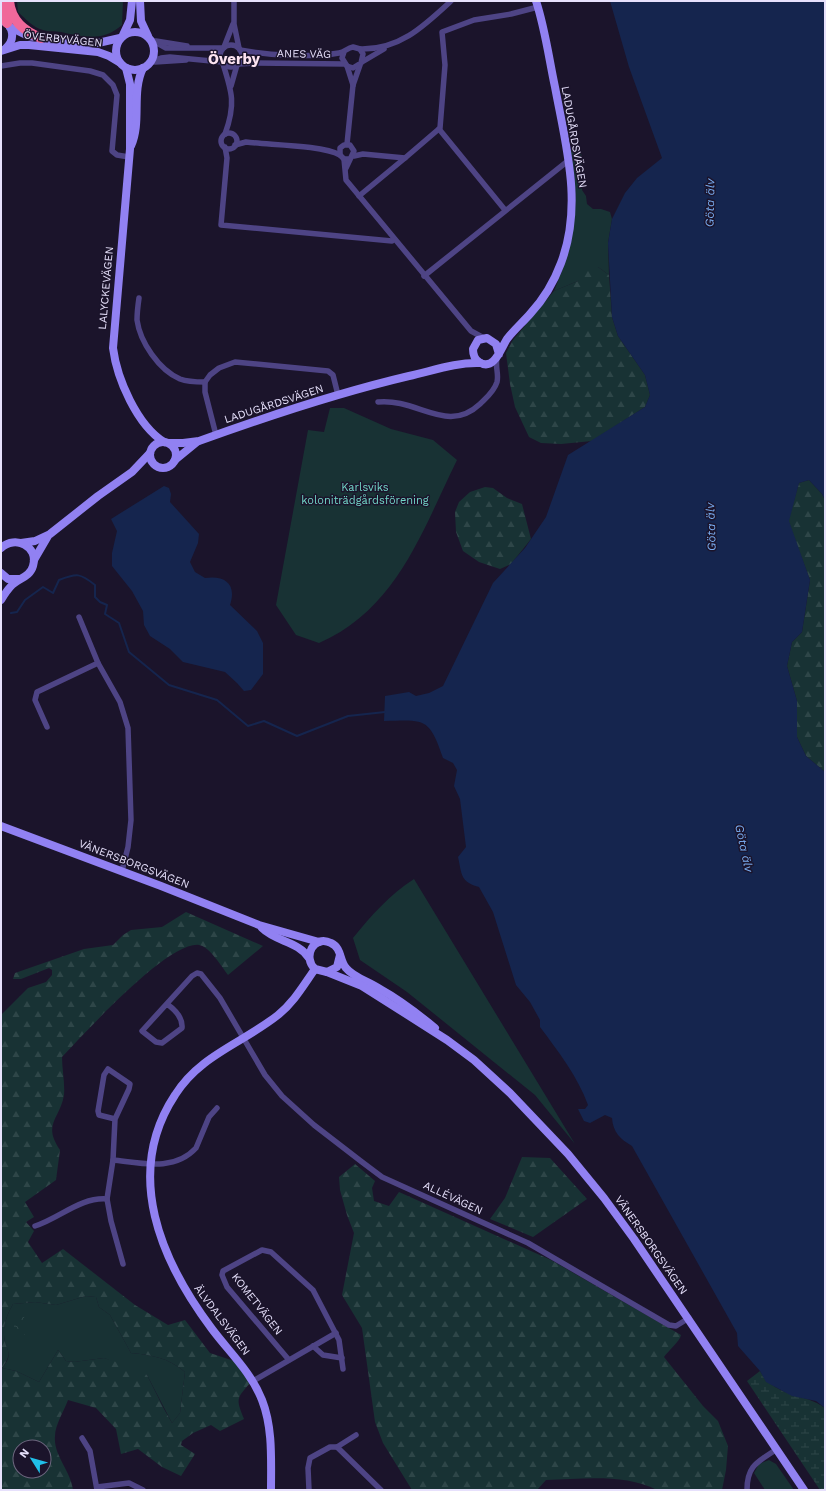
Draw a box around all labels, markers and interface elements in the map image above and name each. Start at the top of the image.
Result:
street label: ÖVERBYVÄGEN [23,27,103,50]
street label: ANES VÄG [277,46,331,61]
district label: Överby [208,50,261,68]
street label: LADUGÅRDSVÄGEN [559,85,590,189]
water label: Göta älv [703,178,717,227]
street label: LALYCKEVÄGEN [95,246,116,330]
street label: LADUGÅRDSVÄGEN [222,381,325,426]
park label: Karlsviks koloniträdgårdsförening [301,481,429,507]
water label: Göta älv [703,502,719,551]
water label: Göta älv [732,823,756,874]
street label: VÄNERSBORGSVÄGEN [77,836,191,891]
street label: ALLÉVÄGEN [421,1178,485,1217]
street label: VÄNERSBORGSVÄGEN [612,1193,691,1297]
street label: KOMETVÄGEN [229,1270,286,1337]
street label: ÄLVDALSVÄGEN [191,1282,254,1358]
north arrow [12,1439,52,1479]
text: N [17,1446,32,1460]

